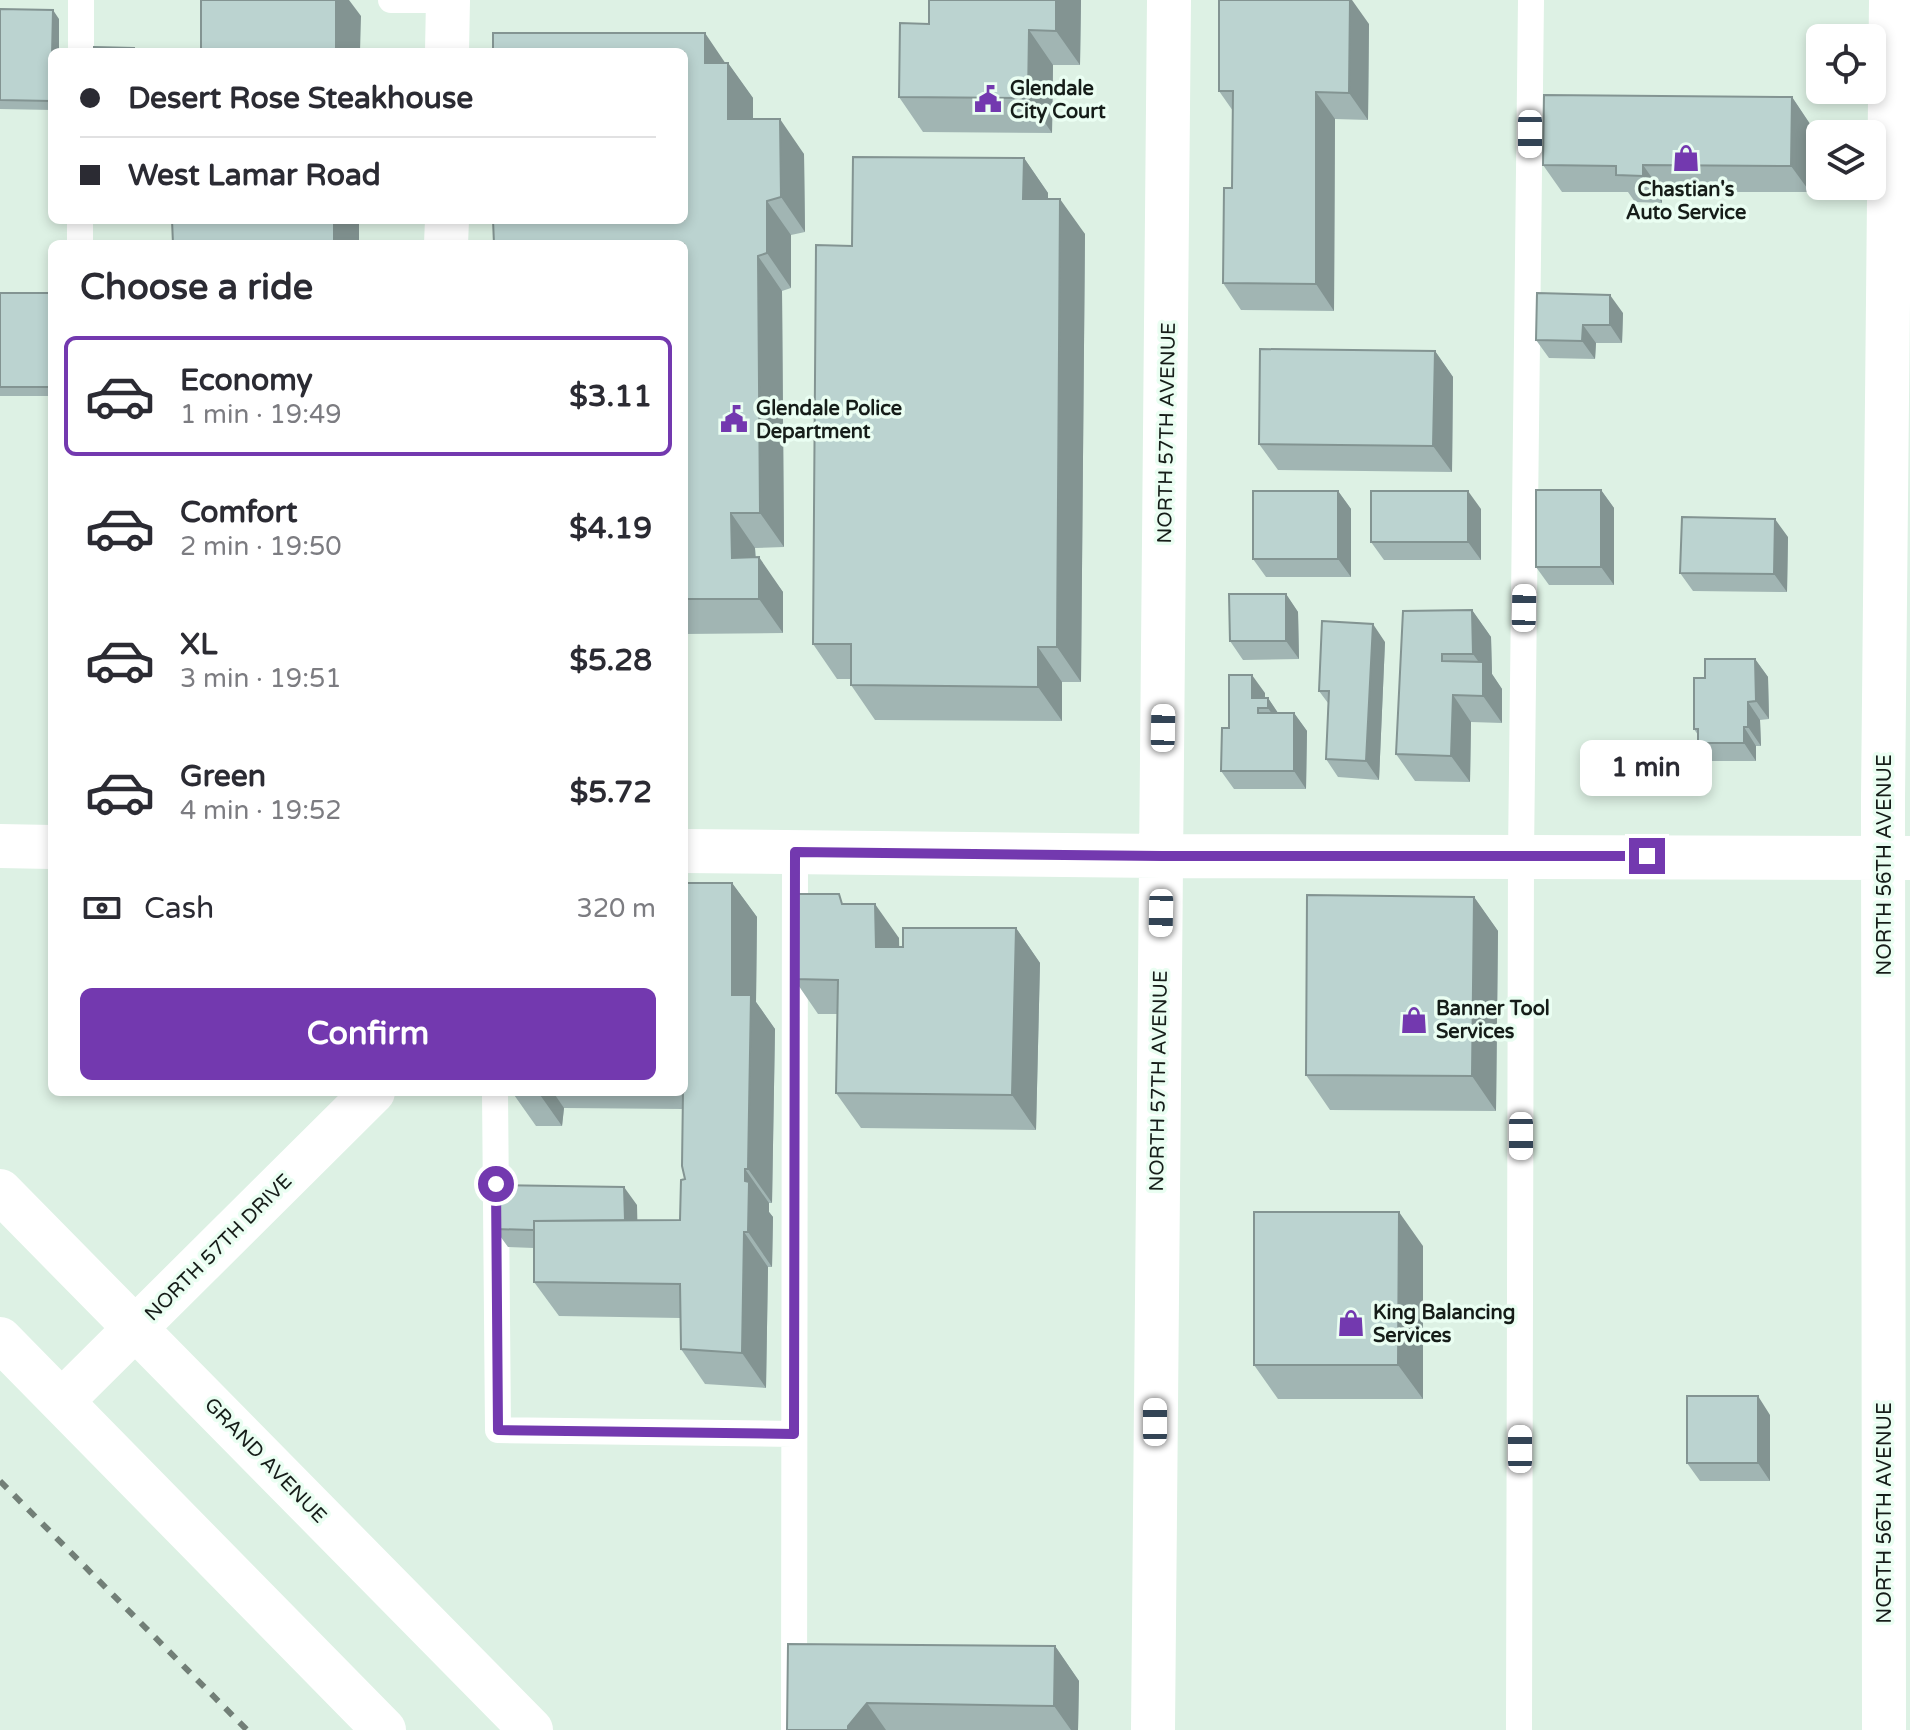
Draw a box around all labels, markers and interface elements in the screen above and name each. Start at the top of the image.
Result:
map controls [1806,24,1886,200]
button: locate [1806,24,1886,104]
place label: Glendale City Court [1010,77,1106,124]
text: Desert Rose Steakhouse [128,80,473,117]
public building icon: Glendale City Court [973,84,1003,114]
car [1518,110,1542,158]
button: layers [1806,120,1886,200]
shop icon: Chastian's Auto Service [1671,143,1701,173]
text: West Lamar Road [128,157,381,194]
place label: Chastian's Auto Service [1626,178,1746,225]
text: Choose a ride [80,266,313,309]
street label: NORTH 57TH AVENUE [1153,322,1181,544]
icon: car [84,360,156,432]
text: Economy [180,362,313,399]
text: $3.11 [569,378,652,415]
place label: Glendale Police Department [756,397,902,444]
text: 1 min · 19:49 [180,399,342,430]
public building icon: Glendale Police Department [719,404,749,434]
icon: car [84,492,156,564]
text: Comfort [180,494,298,531]
text: $4.19 [569,510,652,547]
text: 2 min · 19:50 [180,531,342,562]
car [1512,584,1536,632]
icon: car [84,624,156,696]
text: XL [180,626,217,663]
text: $5.28 [570,642,652,679]
text: 3 min · 19:51 [180,663,342,694]
car [1151,704,1175,752]
callout: 1 min [1581,740,1713,796]
text: 1 min [1611,752,1681,783]
street label: NORTH 56TH AVENUE [1873,754,1897,976]
icon: car [84,756,156,828]
text: Green [180,758,266,795]
text: $5.72 [570,774,652,811]
text: 4 min · 19:52 [180,795,342,826]
route end [1629,838,1665,874]
icon: cash [80,886,124,930]
car [1149,889,1173,937]
text: Cash [144,890,214,927]
text: 320 m [576,893,656,924]
street label: NORTH 57TH AVENUE [1145,970,1173,1192]
button: Confirm [80,988,656,1080]
place label: Banner Tool Services [1436,997,1550,1044]
shop icon: Banner Tool Services [1399,1005,1429,1035]
car [1509,1112,1533,1160]
route start [478,1166,514,1202]
street label: NORTH 57TH DRIVE [140,1169,297,1326]
place label: King Balancing Services [1373,1301,1515,1348]
shop icon: King Balancing Services [1336,1308,1366,1338]
street label: GRAND AVENUE [199,1393,331,1528]
car [1143,1398,1167,1446]
street label: NORTH 56TH AVENUE [1873,1402,1897,1624]
car [1508,1425,1532,1473]

